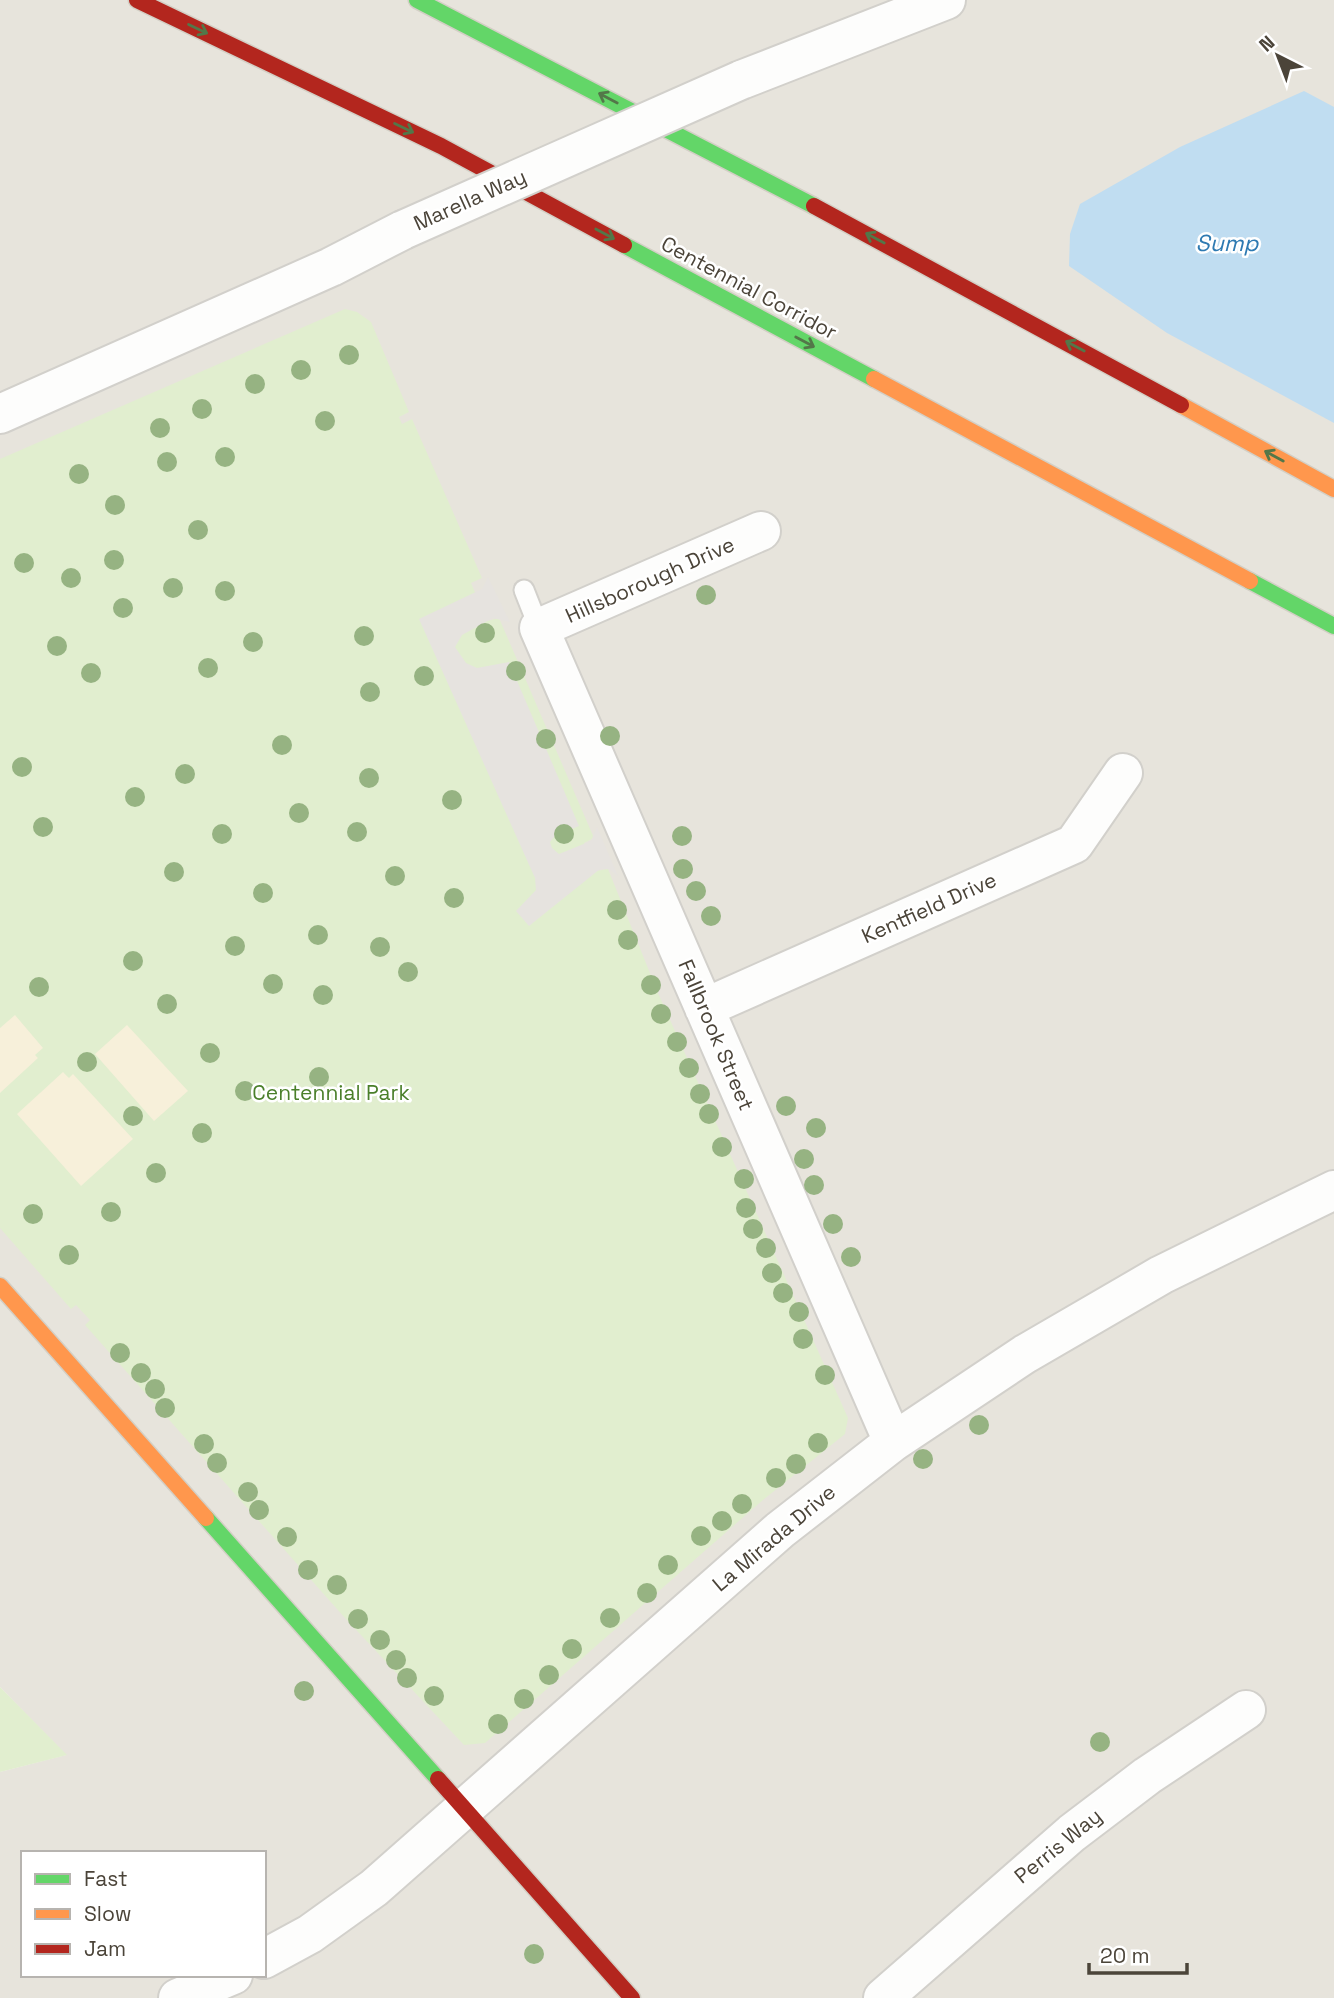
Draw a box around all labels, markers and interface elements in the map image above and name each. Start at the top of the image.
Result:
north arrow [1243,21,1313,91]
one-way arrow [187,23,208,37]
text: N [1254,30,1280,57]
one-way arrow [599,90,619,104]
one-way arrow [393,121,414,135]
street label: Marella Way [409,163,530,236]
one-way arrow [594,228,615,241]
water label: Sump [1196,228,1260,258]
street label: Centennial Corridor [657,230,842,345]
one-way arrow [865,231,886,244]
one-way arrow [794,335,815,349]
one-way arrow [1065,339,1086,352]
one-way arrow [1265,449,1285,463]
street label: Hillsborough Drive [561,530,739,629]
street label: Kentfield Drive [857,866,1000,949]
street label: Fallbrook Street [672,955,760,1114]
park label: Centennial Park [252,1079,410,1106]
street label: La Mirada Drive [706,1478,841,1597]
street label: Perris Way [1008,1802,1107,1889]
legend [21,1851,266,1977]
text: Fast [84,1865,128,1892]
text: Slow [84,1900,132,1927]
scale bar [1089,1932,1187,1976]
text: Jam [84,1935,126,1962]
text: 20 m [1100,1942,1150,1969]

